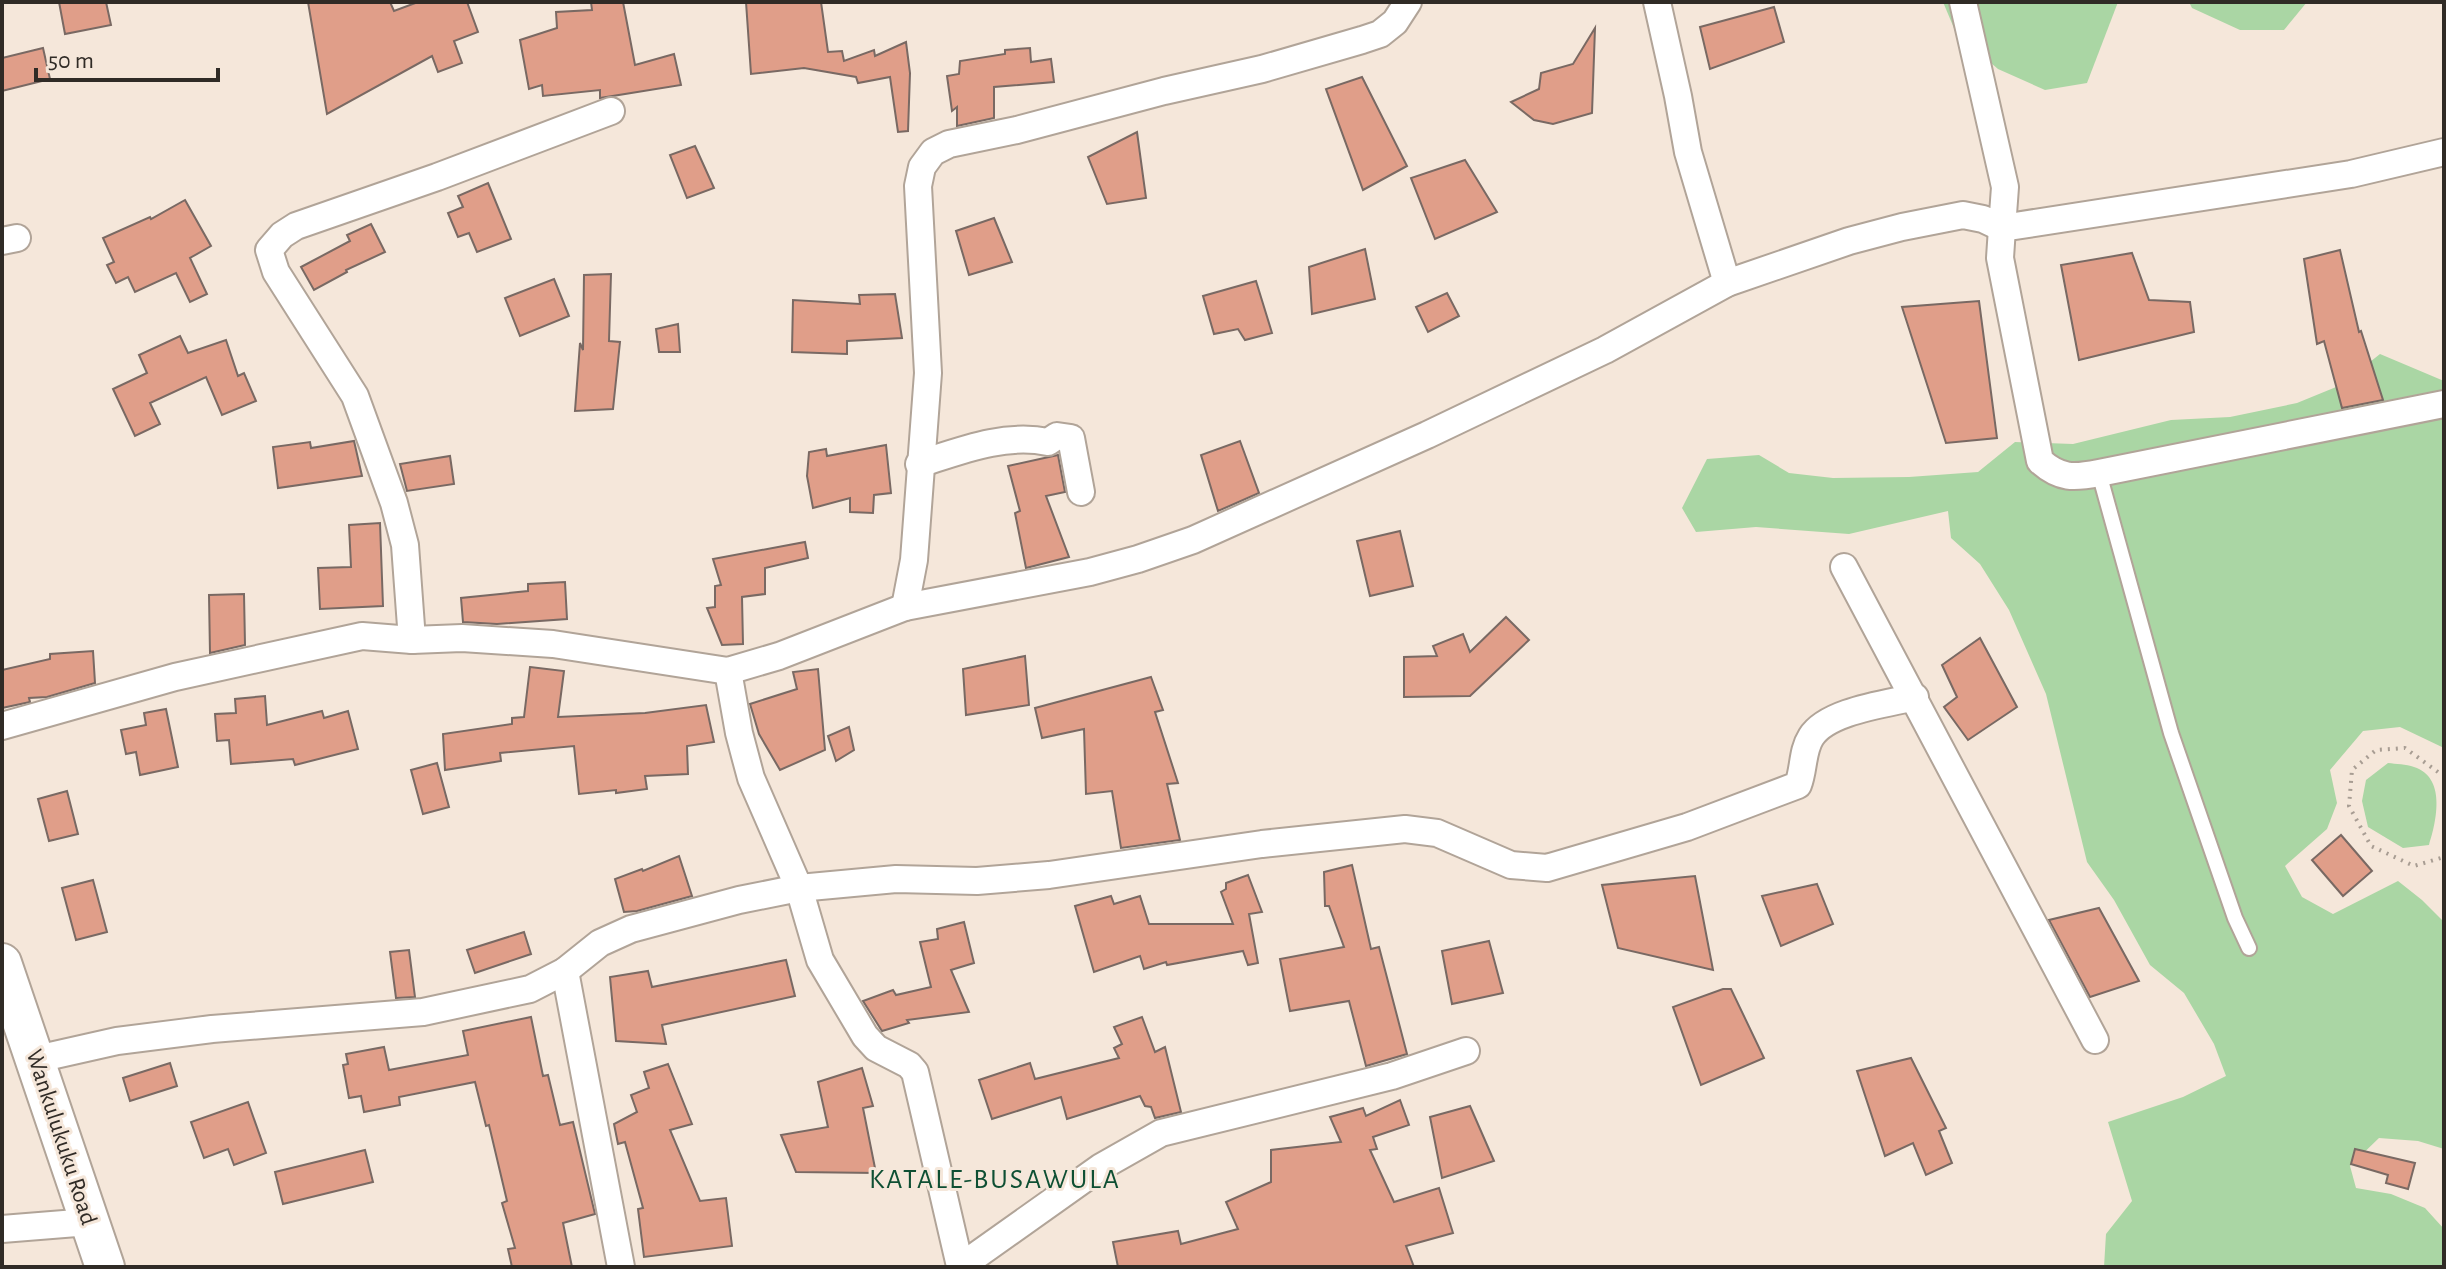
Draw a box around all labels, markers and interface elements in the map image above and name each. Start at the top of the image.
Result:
scale bar [36,32,218,82]
text: 50 m [48,49,94,73]
street label: Wankulukuku Road [21,1047,101,1228]
district label: KATALE-BUSAWULA [869,1166,1121,1194]

